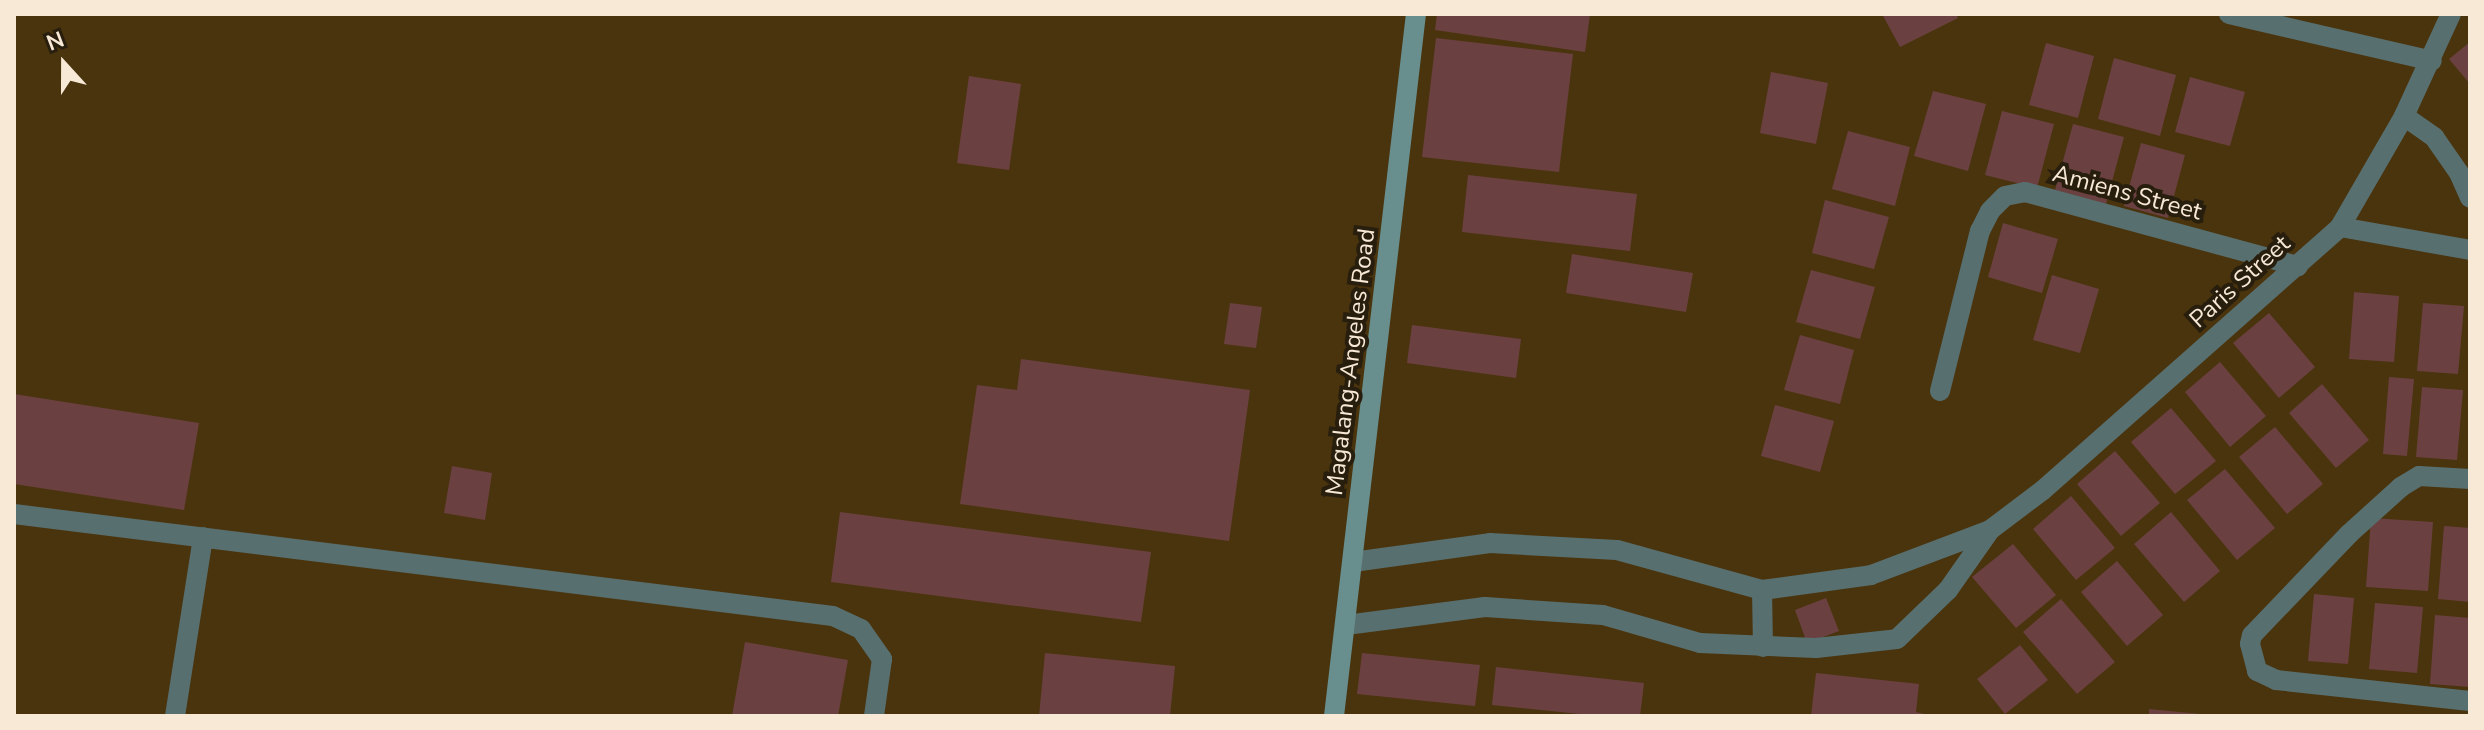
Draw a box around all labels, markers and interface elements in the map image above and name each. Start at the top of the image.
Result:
north arrow [24,24,104,104]
text: N [42,25,68,59]
street label: Amiens Street [2049,159,2205,227]
street label: Magalang-Angeles Road [1320,227,1382,497]
street label: Paris Street [2184,230,2296,334]

